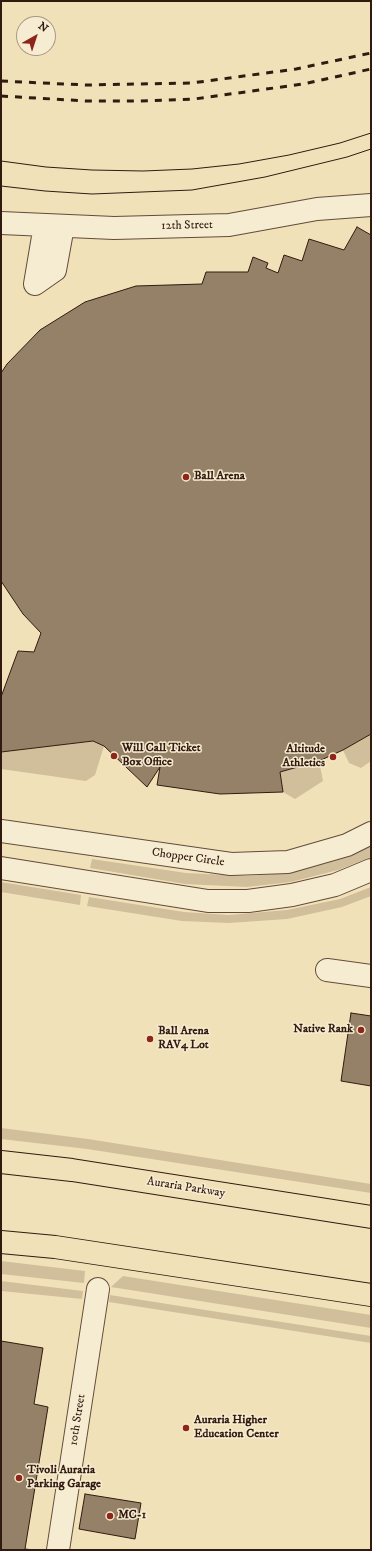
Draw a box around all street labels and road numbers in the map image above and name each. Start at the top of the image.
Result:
street label: 12th Street [161,218,213,234]
street label: Chopper Circle [151,846,225,870]
street label: Auraria Parkway [146,1175,226,1201]
street label: 10th Street [67,1393,89,1447]

